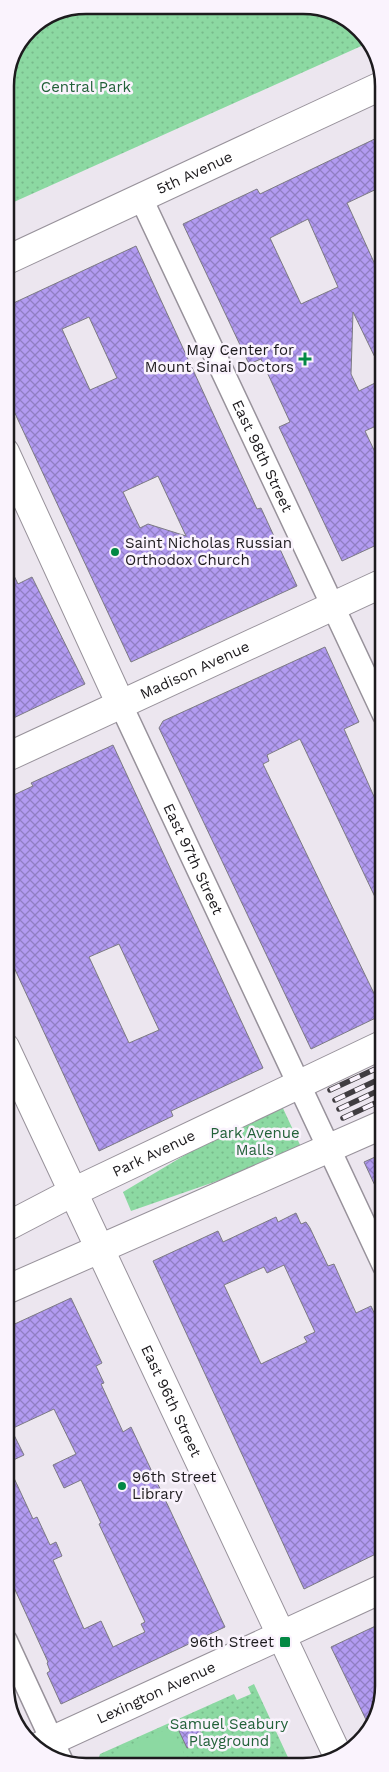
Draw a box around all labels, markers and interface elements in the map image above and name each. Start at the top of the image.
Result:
park label: Central Park [41,78,132,96]
street label: 5th Avenue [154,147,235,198]
place label: May Center for Mount Sinai Doctors [145,341,294,376]
marker: May Center for Mount Sinai Doctors [298,352,312,366]
street label: East 98th Street [228,397,297,516]
place label: Saint Nicholas Russian Orthodox Church [125,534,292,569]
marker: Saint Nicholas Russian Orthodox Church [109,546,121,558]
street label: Madison Avenue [137,637,252,703]
street label: East 97th Street [159,800,227,918]
park label: Park Avenue Malls [210,1124,300,1159]
street label: Park Avenue [109,1126,198,1181]
street label: East 96th Street [137,1342,206,1460]
place label: 96th Street Library [132,1468,217,1503]
marker: 96th Street Library [116,1480,128,1492]
place label: 96th Street [190,1633,275,1651]
marker: 96th Street [278,1635,292,1649]
street label: Lexington Avenue [94,1658,218,1728]
park label: Samuel Seabury Playground [170,1715,289,1750]

